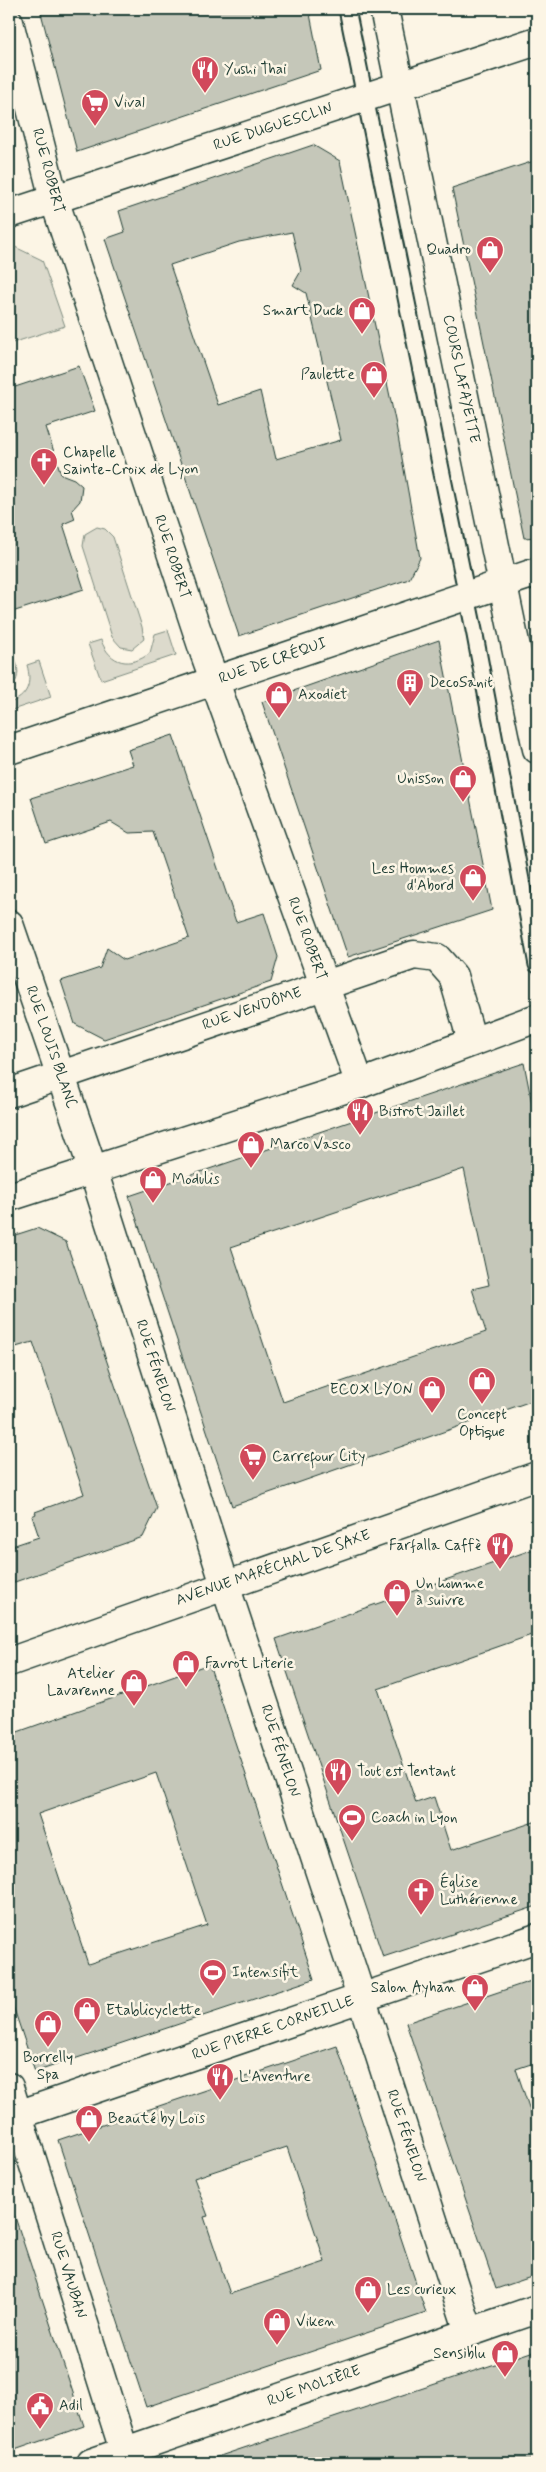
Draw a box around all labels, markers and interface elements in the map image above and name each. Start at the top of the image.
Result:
restaurant icon: Yushi Thai [190,55,220,94]
place label: Yushi Thai [224,60,287,80]
supermarket icon: Vival [80,88,110,127]
place label: Vival [114,93,145,113]
street label: RUE DUGUESCLIN [211,98,335,156]
street label: RUE ROBERT [27,126,69,216]
shop icon: Quadro [475,235,505,274]
place label: Quadro [426,240,471,260]
shop icon: Smart Duck [347,296,377,335]
place label: Smart Duck [263,301,343,321]
street label: COURS LAFAYETTE [438,313,484,445]
shop icon: Paulette [359,360,389,399]
place label: Paulette [301,365,355,385]
place label: Chapelle Sainte-Croix de Lyon [63,443,199,480]
church icon: Chapelle Sainte-Croix de Lyon [29,447,59,486]
street label: RUE ROBERT [149,512,195,602]
street label: RUE DE CRÉQUI [216,632,330,689]
building icon: DecoSanit [395,668,425,707]
place label: DecoSanit [429,673,493,693]
shop icon: Axodiet [264,680,294,719]
place label: Axodiet [298,685,347,705]
shop icon: Unisson [448,764,478,803]
place label: Unisson [397,769,444,789]
place label: Les Hommes d'Abord [372,859,454,896]
shop icon: Les Hommes d'Abord [458,863,488,902]
street label: RUE ROBERT [283,895,331,984]
street label: RUE VENDÔME [199,982,305,1035]
street label: RUE LOUIS BLANC [21,983,81,1111]
restaurant icon: Bistrot Jaillet [345,1097,375,1136]
place label: Bistrot Jaillet [379,1102,465,1122]
shop icon: Marco Vasco [236,1130,266,1169]
place label: Marco Vasco [270,1135,351,1155]
shop icon: Modulis [138,1165,168,1204]
place label: Modulis [172,1170,220,1190]
street label: RUE FÉNELON [131,1317,180,1415]
shop icon: Concept Optique [467,1366,497,1405]
shop icon: ECOX LYON [417,1375,447,1414]
place label: ECOX LYON [330,1380,413,1400]
place label: Concept Optique [457,1405,507,1442]
supermarket icon: Carrefour City [238,1442,268,1481]
place label: Carrefour City [272,1447,365,1469]
street label: AVENUE MARÉCHAL DE SAXE [173,1524,373,1611]
restaurant icon: Farfalla Caffè [485,1531,515,1570]
place label: Farfalla Caffè [389,1536,481,1556]
place label: Un homme à suivre [416,1574,484,1611]
shop icon: Un homme à suivre [382,1578,412,1617]
shop icon: Favrot Literie [171,1649,201,1688]
place label: Favrot Literie [205,1654,294,1674]
place label: Atelier Lavarenne [47,1664,115,1701]
shop icon: Atelier Lavarenne [119,1668,149,1707]
street label: RUE FÉNELON [256,1702,305,1800]
restaurant icon: Tout est Tentant [323,1757,353,1796]
place label: Tout est Tentant [357,1762,456,1782]
sports icon: Coach in Lyon [337,1803,367,1842]
place label: Coach in Lyon [371,1808,458,1828]
place label: Église Luthérienne [440,1872,518,1910]
church icon: Église Luthérienne [406,1877,436,1916]
sports icon: Intensifit [198,1958,228,1997]
place label: Intensifit [232,1963,298,1983]
shop icon: Salon Ayhan [460,1973,490,2012]
place label: Salon Ayhan [371,1978,456,1998]
street label: RUE PIERRE CORNEILLE [189,1991,357,2065]
shop icon: Etablicyclette [72,1996,102,2035]
place label: Etablicyclette [106,2001,201,2021]
shop icon: Borrelly Spa [33,2009,63,2048]
place label: Borrelly Spa [23,2048,73,2085]
restaurant icon: L'Aventure [205,2062,235,2101]
place label: L'Aventure [239,2067,311,2087]
street label: RUE FÉNELON [382,2087,431,2185]
shop icon: Beauté by Loïs [74,2104,104,2143]
place label: Beauté by Loïs [108,2109,206,2129]
street label: RUE VAUBAN [45,2229,91,2321]
shop icon: Les curieux [353,2275,383,2314]
place label: Les curieux [387,2280,457,2300]
shop icon: Viken [262,2307,292,2346]
place label: Viken [296,2312,336,2332]
shop icon: Sensiblu [490,2339,520,2378]
place label: Sensiblu [433,2344,486,2364]
street label: RUE MOLIÈRE [265,2361,364,2411]
public building icon: Adil [25,2391,55,2430]
place label: Adil [59,2396,83,2416]

